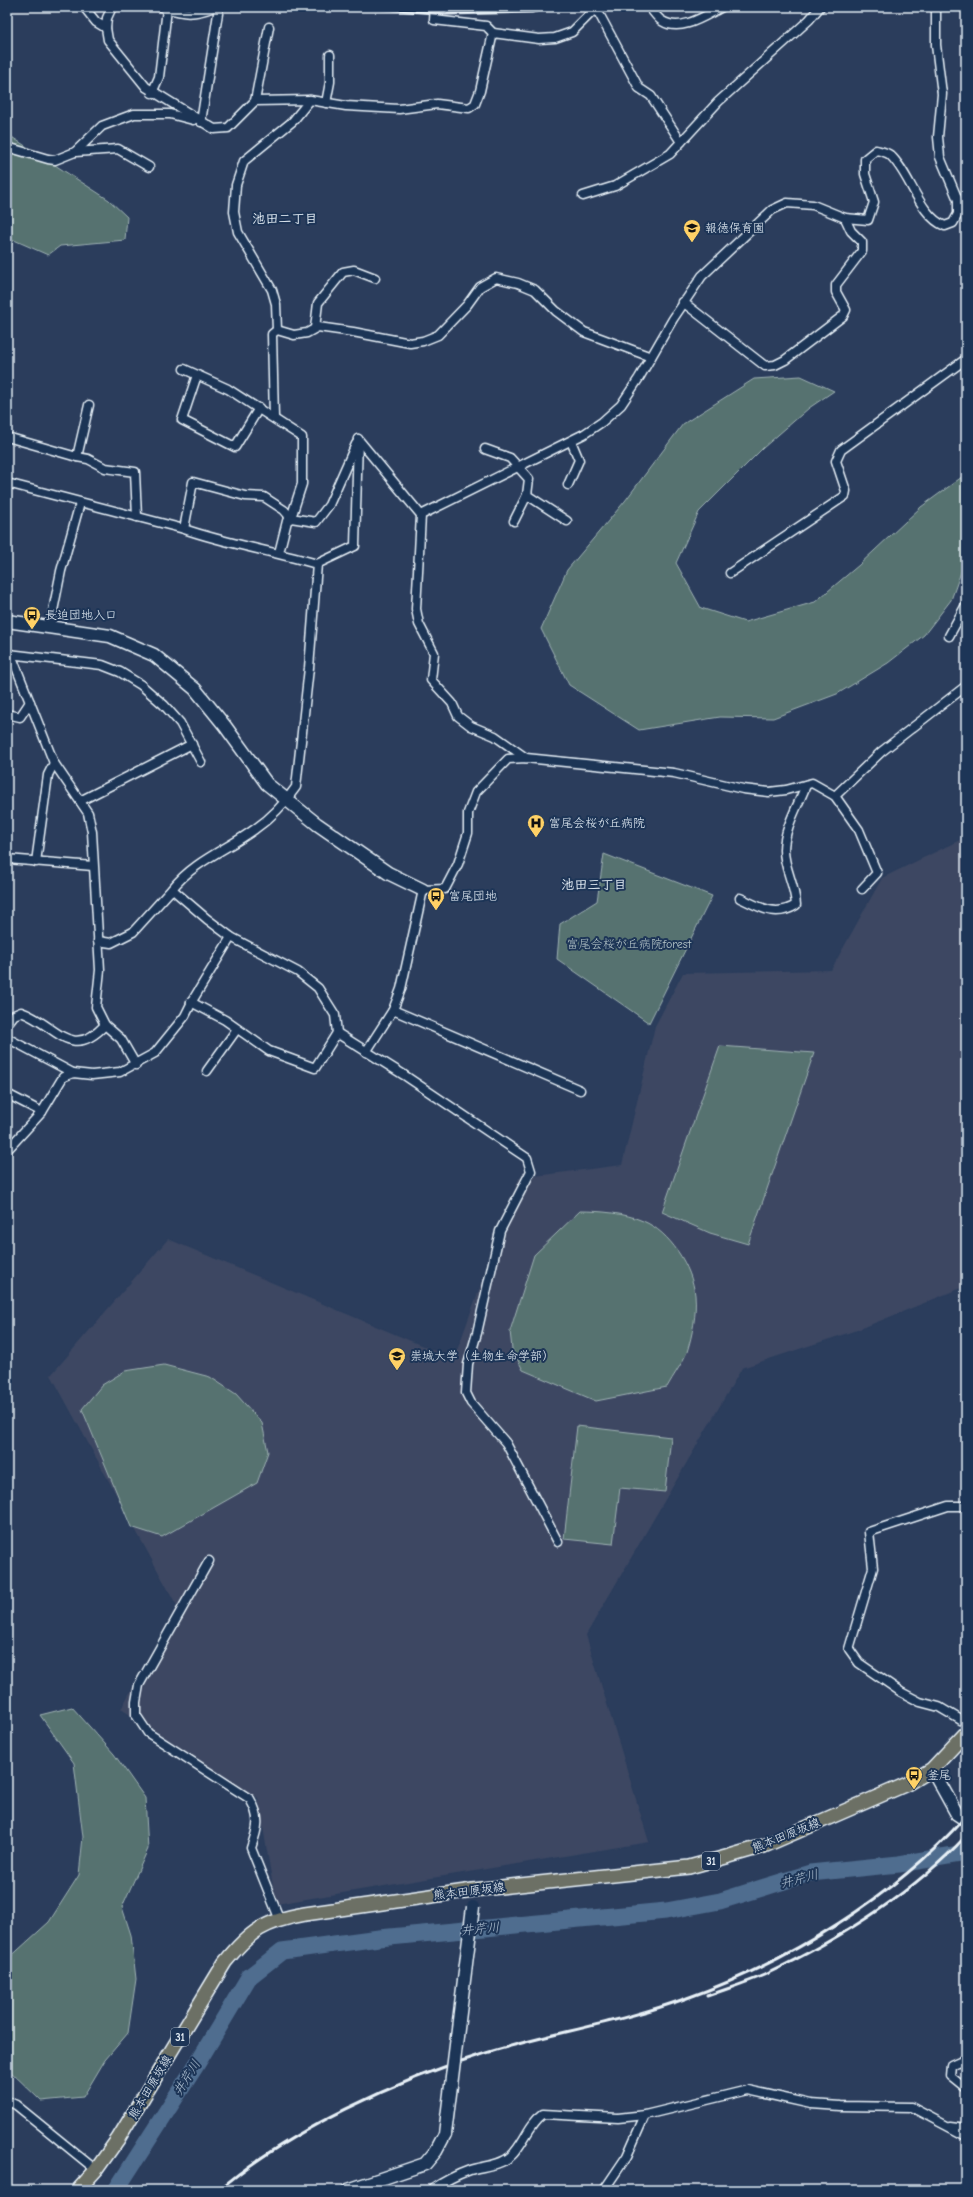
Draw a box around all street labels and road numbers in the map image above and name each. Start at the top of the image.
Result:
street label: 熊本田原坂線 [750,1815,822,1855]
road number: 31 [702,1852,720,1870]
street label: 熊本田原坂線 [432,1880,506,1902]
road number: 31 [171,2028,189,2046]
street label: 熊本田原坂線 [125,2053,175,2121]

